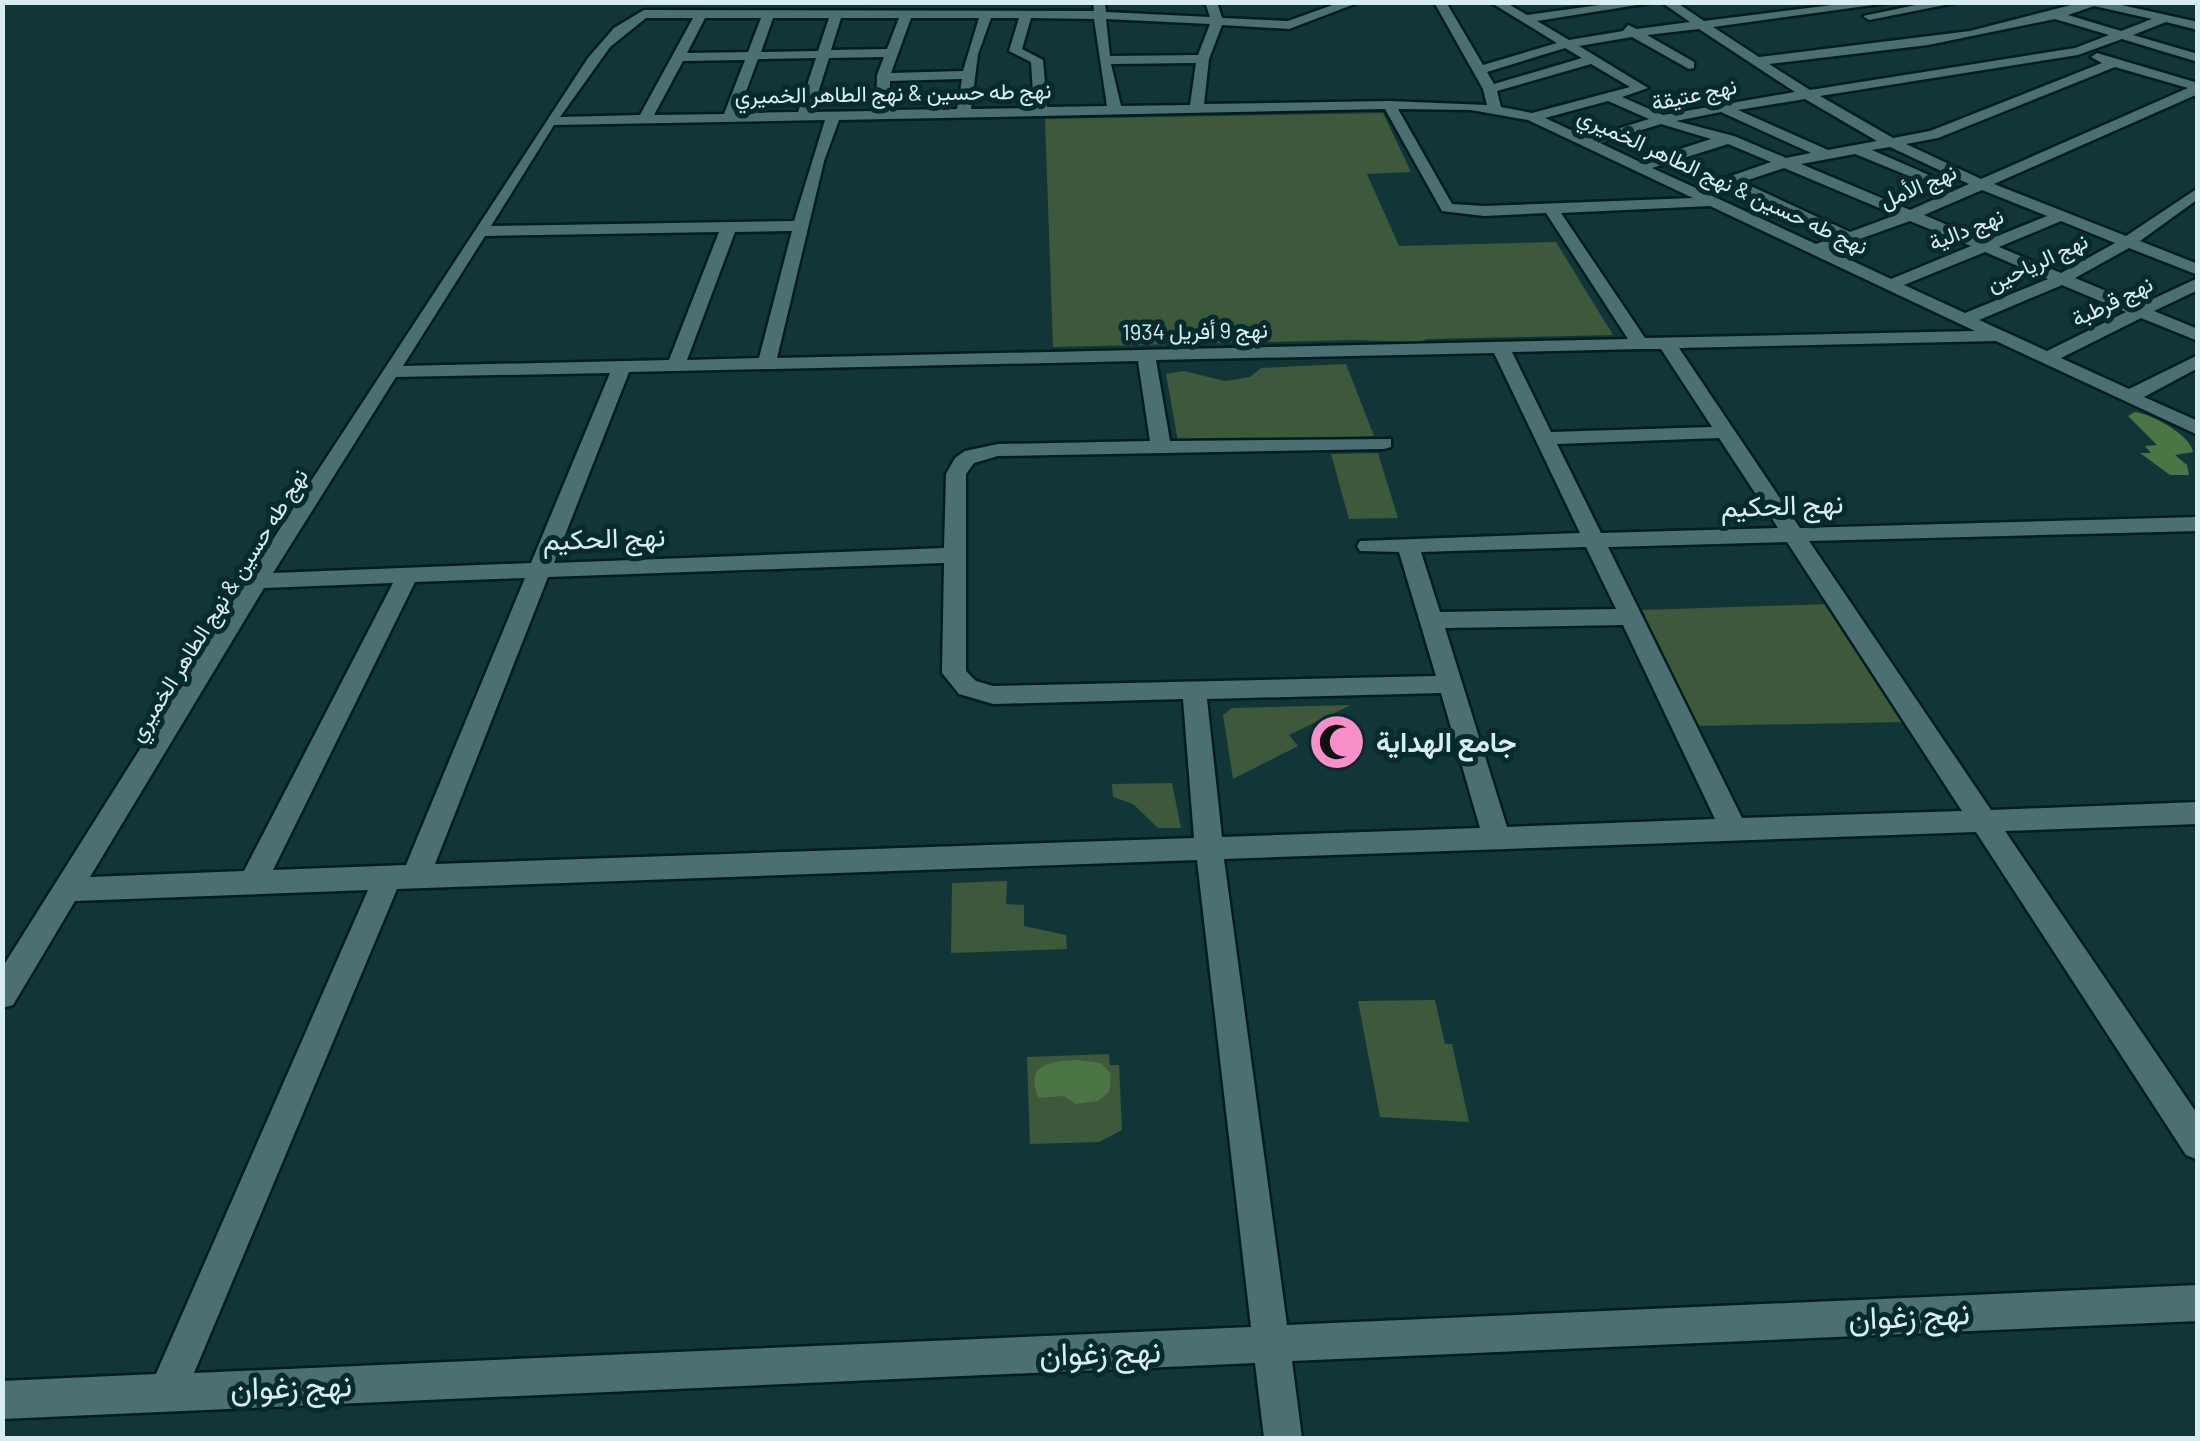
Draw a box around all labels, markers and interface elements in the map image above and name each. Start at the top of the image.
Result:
street label: نهج عتيقة [1649,71,1739,118]
street label: نهج طه حسين & نهج الطاهر الخميري [734,76,1052,115]
street label: نهج طه حسين & نهج الطاهر الخميري [1571,101,1873,265]
street label: نهج الأمل [1875,157,1961,216]
street label: نهج دالية [1925,201,2008,258]
street label: نهج الرياحين [1982,226,2093,299]
street label: نهج قرطبة [2067,269,2158,334]
street label: نهج 9 أفريل 1934 [1122,316,1268,347]
street label: نهج طه حسين & نهج الطاهر الخميري [122,463,318,749]
street label: نهج الحكيم [1720,485,1844,527]
street label: نهج الحكيم [542,518,666,560]
mosque icon: جامع الهداية [1307,712,1367,772]
place label: جامع الهداية [1376,724,1517,762]
street label: نهج زغوان [1847,1292,1971,1341]
street label: نهج زغوان [1038,1330,1162,1377]
street label: نهج زغوان [229,1364,353,1411]

